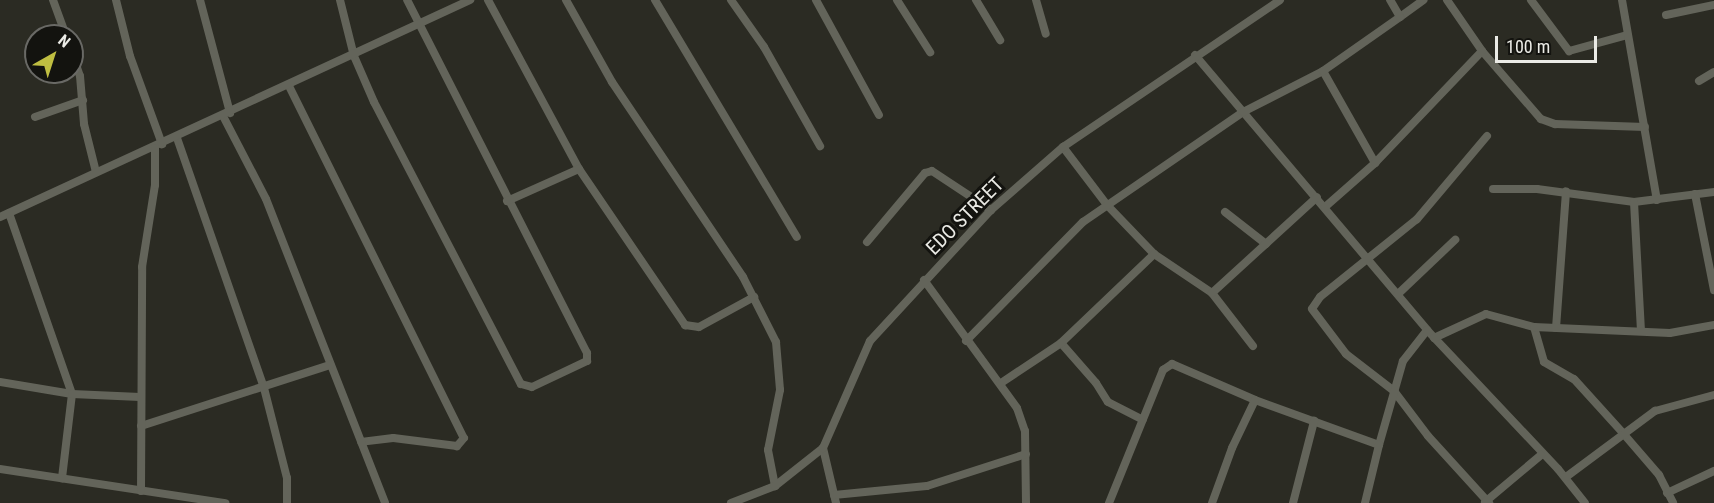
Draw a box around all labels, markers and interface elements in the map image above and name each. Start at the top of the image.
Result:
north arrow [24,24,84,84]
scale bar [1498,24,1600,62]
text: N [55,31,74,52]
text: 100 m [1506,36,1550,57]
street label: EDO STREET [921,172,1009,260]

